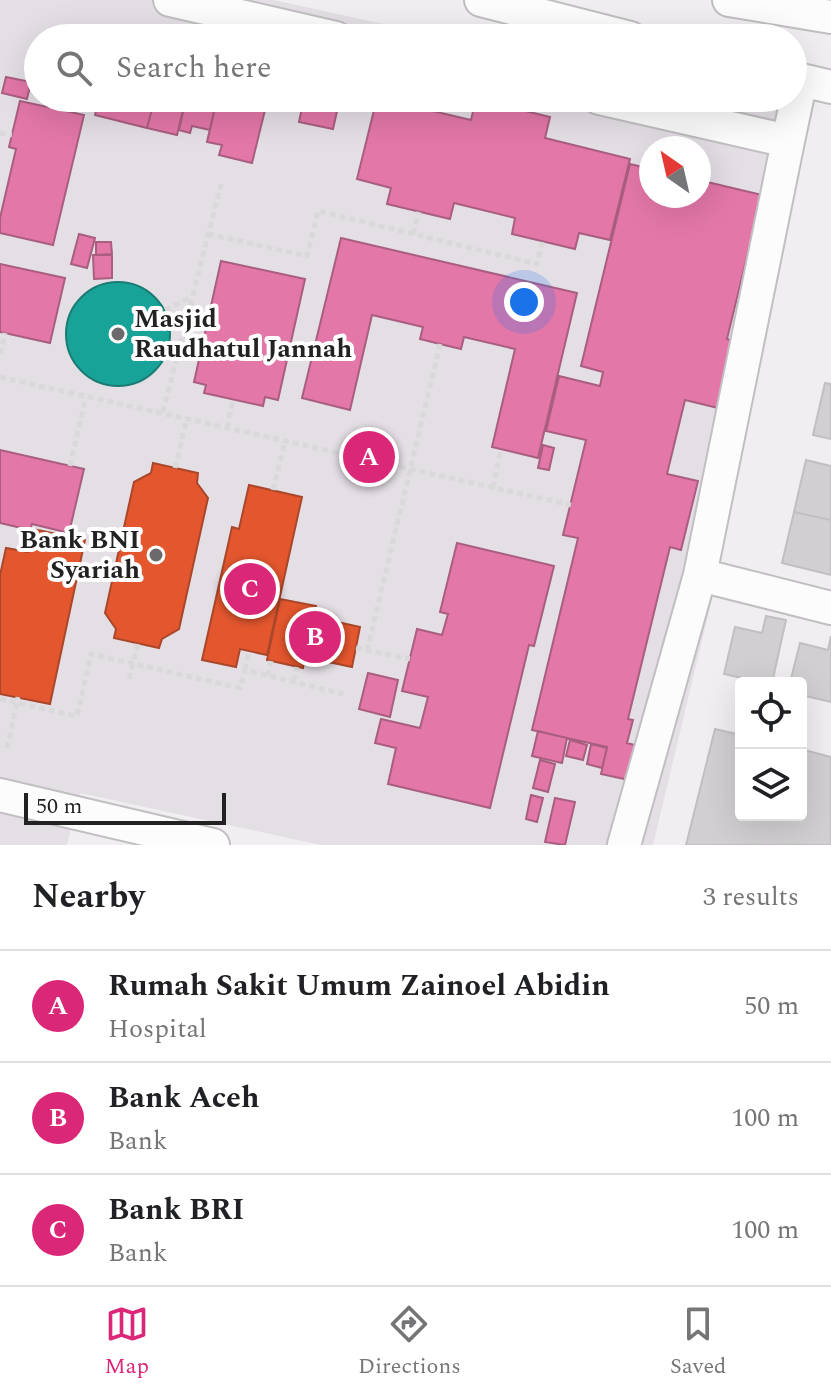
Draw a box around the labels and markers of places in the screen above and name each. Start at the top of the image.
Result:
place label: Masjid Raudhatul Jannah [134,299,352,369]
marker: Masjid Raudhatul Jannah [109,325,127,343]
pin: A [343,427,395,487]
place label: Bank BNI Syariah [19,520,140,590]
marker: Bank BNI Syariah [147,546,165,564]
pin: C [224,559,276,619]
pin: B [289,607,341,667]

